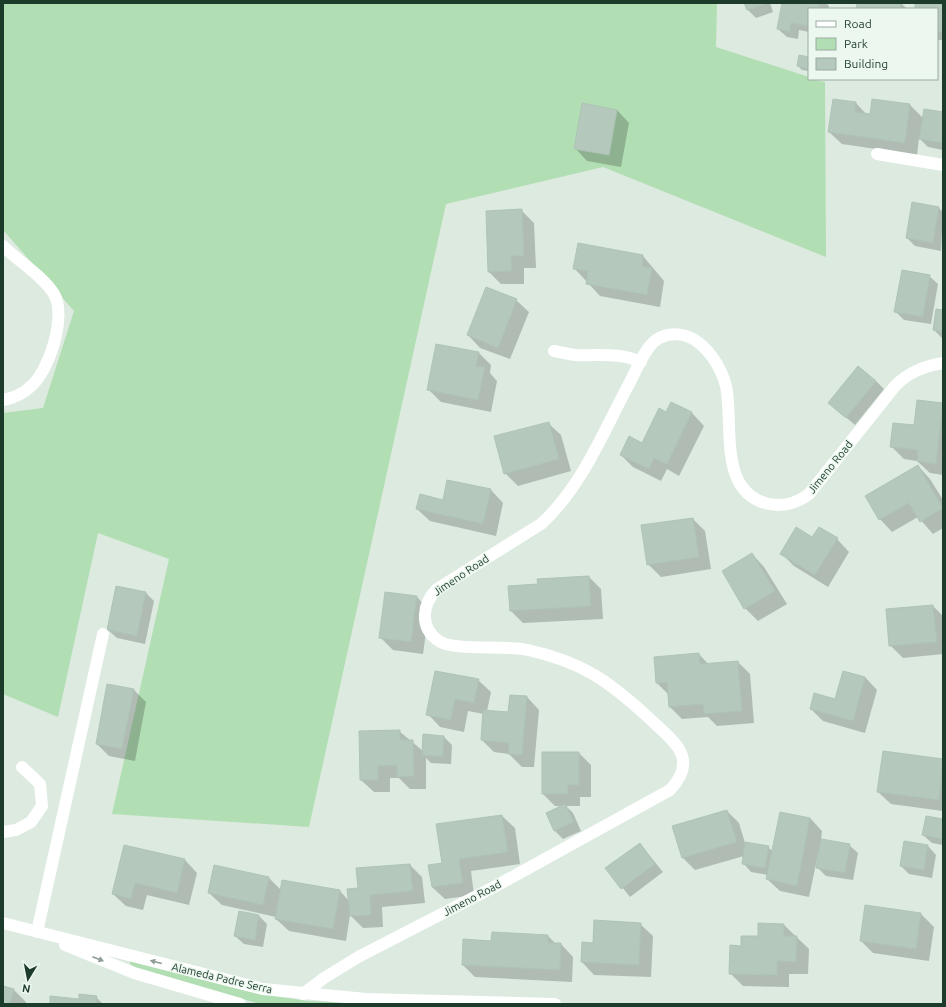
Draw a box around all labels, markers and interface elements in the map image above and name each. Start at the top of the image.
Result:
legend [808,8,938,80]
text: Road [844,17,872,30]
text: Park [844,37,868,50]
text: Building [844,57,888,70]
street label: Jimeno Road [805,438,855,496]
street label: Jimeno Road [431,552,491,598]
street label: Jimeno Road [441,878,503,918]
one-way arrow [92,956,104,962]
one-way arrow [150,958,162,964]
north arrow [8,959,48,999]
street label: Alameda Padre Serra [170,961,274,995]
text: N [21,982,31,995]

